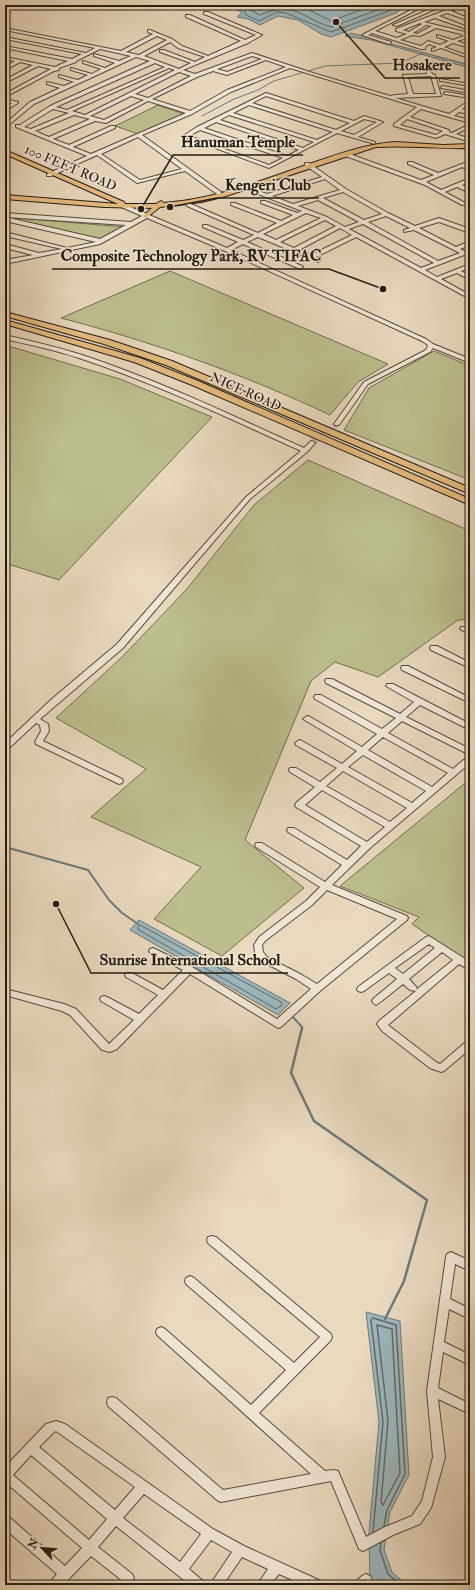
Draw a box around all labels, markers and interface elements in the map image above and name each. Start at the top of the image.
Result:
callout: Hosakere [385,50,460,78]
text: Hosakere [392,55,452,75]
callout: Hanuman Temple [173,127,303,155]
text: Hanuman Temple [181,132,295,153]
street label: 100 FEET ROAD [22,141,119,194]
callout: Kengeri Club [217,170,319,198]
text: Kengeri Club [225,175,311,196]
callout: Composite Technology Park, RV TIFAC [52,241,329,269]
text: Composite Technology Park, RV TIFAC [61,246,322,267]
street label: NICE ROAD [207,369,284,415]
callout: Sunrise International School [91,945,288,973]
text: Sunrise International School [100,950,281,970]
north arrow [22,1528,62,1568]
text: N [25,1536,42,1552]

